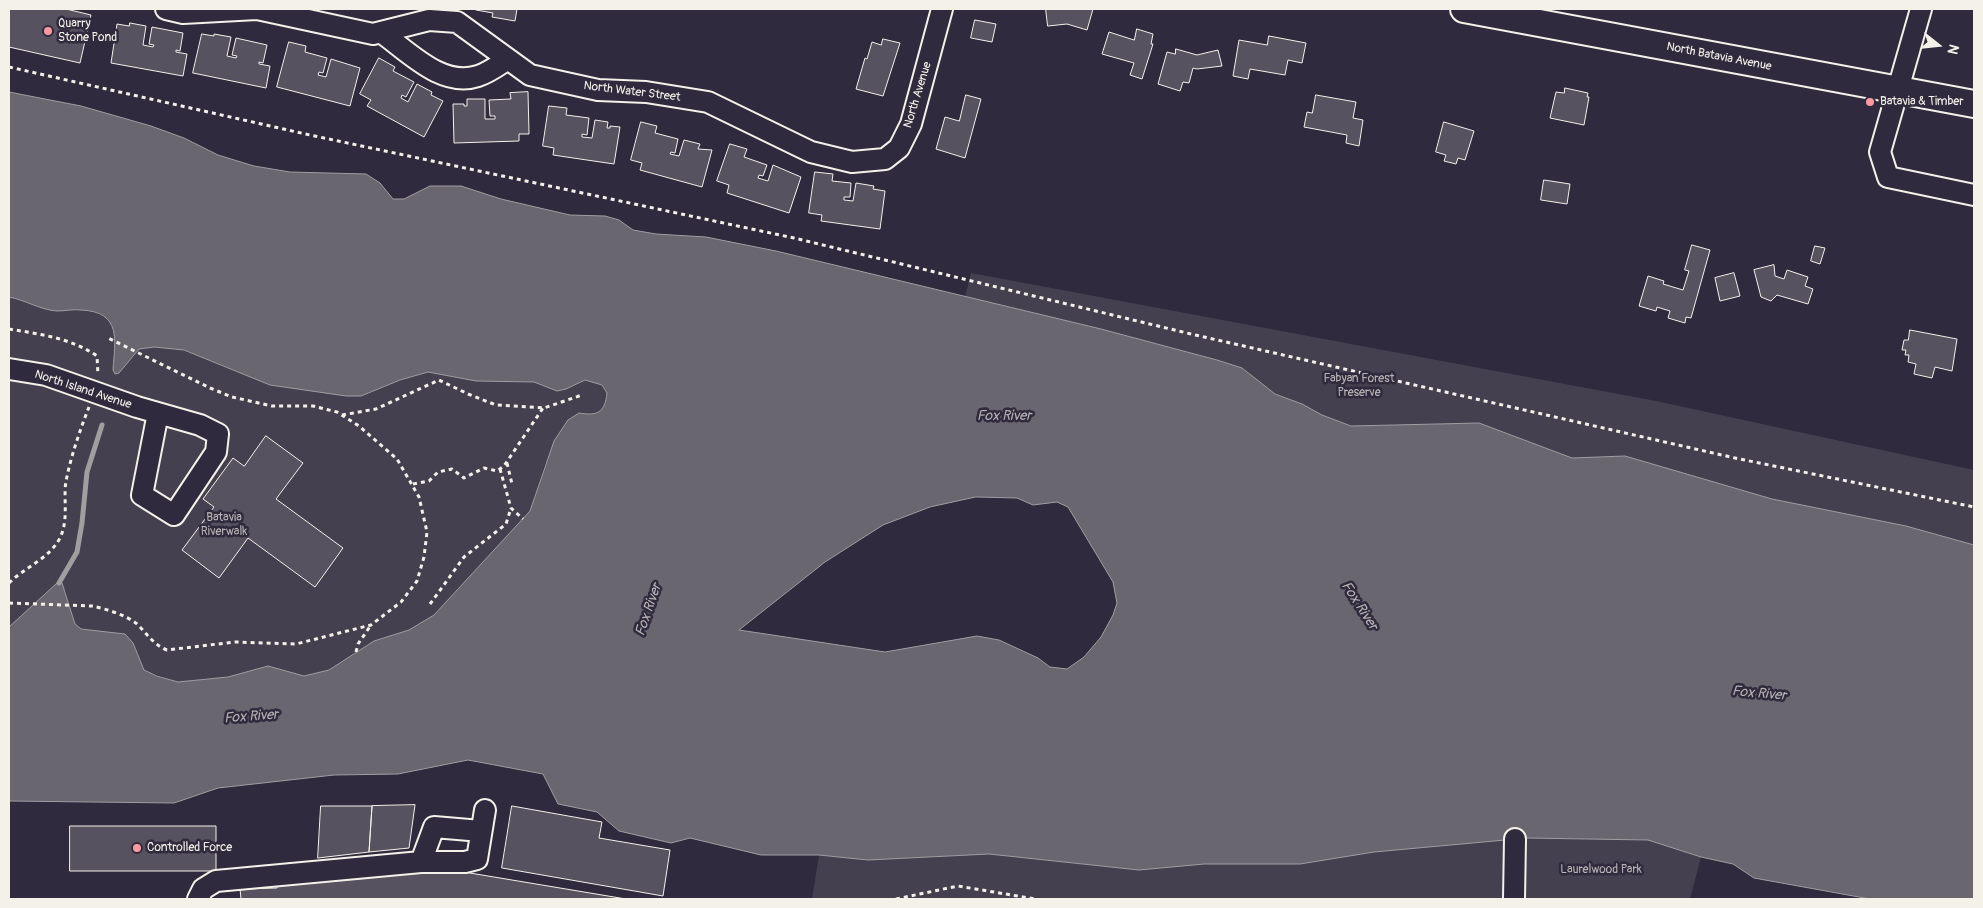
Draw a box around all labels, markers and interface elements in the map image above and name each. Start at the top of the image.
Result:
place label: Quarry Stone Pond [58,17,117,45]
north arrow [1913,20,1963,70]
marker: Quarry Stone Pond [42,25,54,37]
street label: North Batavia Avenue [1665,40,1773,74]
text: N [1943,42,1962,56]
street label: North Avenue [901,60,935,130]
street label: North Water Street [583,79,681,105]
place label: Batavia & Timber [1880,95,1964,109]
marker: Batavia & Timber [1864,96,1876,108]
street label: North Island Avenue [33,368,133,412]
park label: Fabyan Forest Preserve [1324,372,1394,400]
water label: Fox River [977,408,1031,424]
park label: Batavia Riverwalk [201,511,247,539]
water label: Fox River [1337,579,1381,633]
water label: Fox River [632,582,666,638]
water label: Fox River [1731,683,1787,705]
water label: Fox River [223,707,279,727]
place label: Controlled Force [147,841,232,855]
marker: Controlled Force [131,842,143,854]
park label: Laurelwood Park [1560,863,1642,877]

